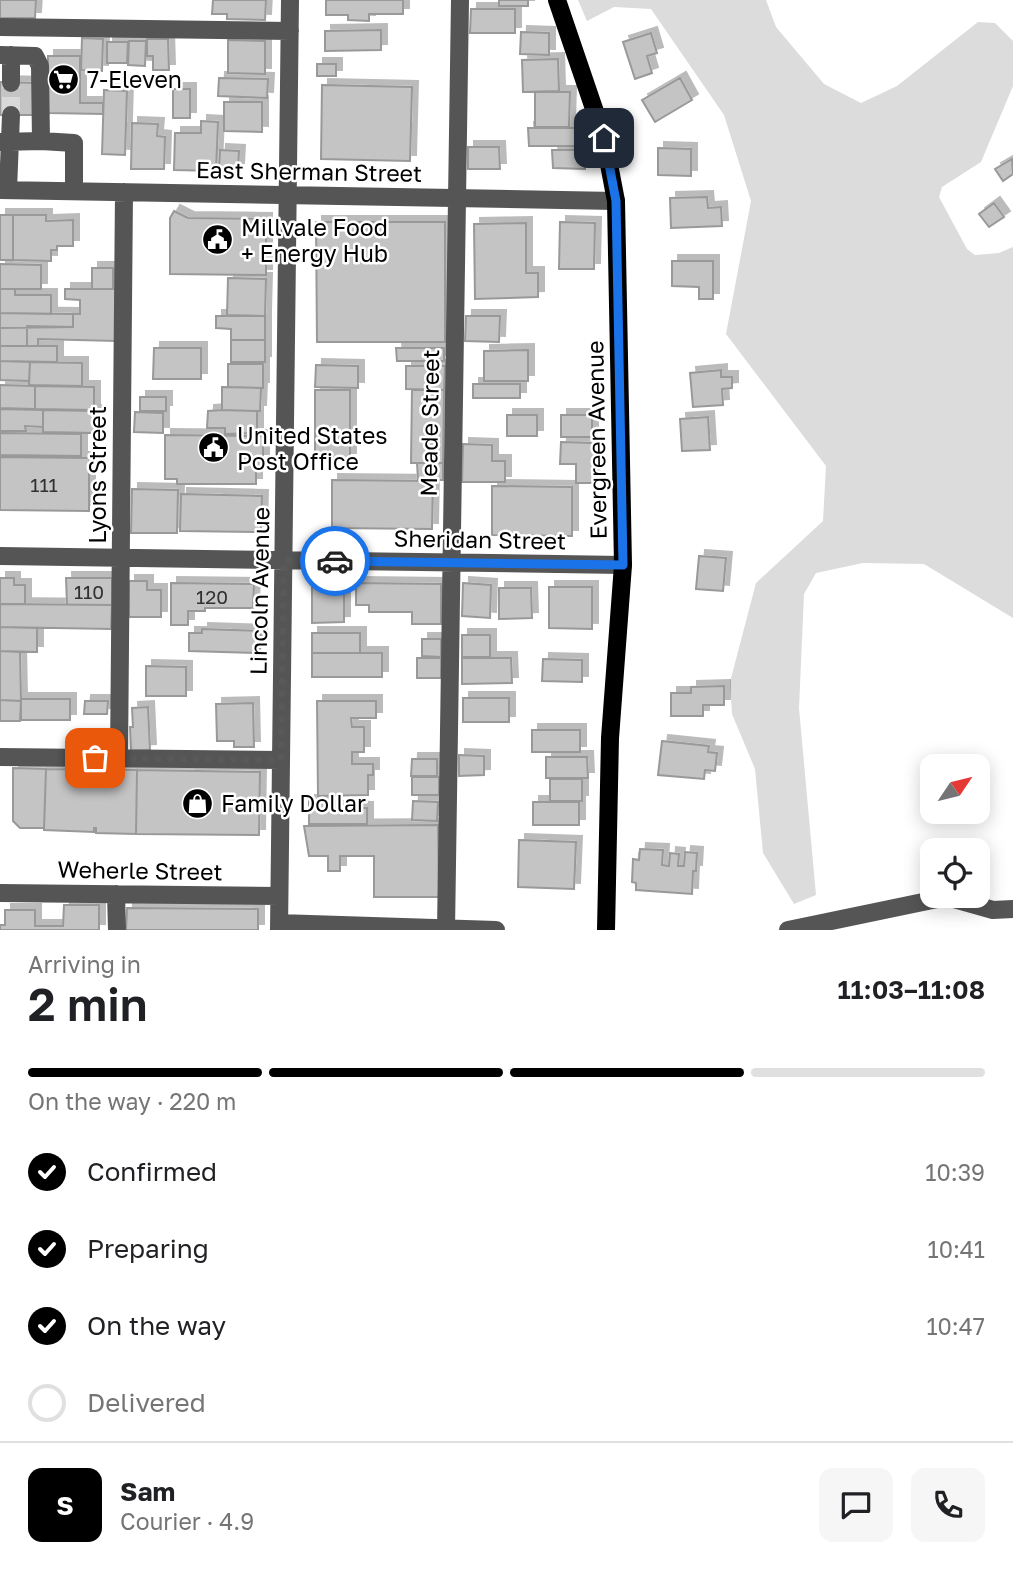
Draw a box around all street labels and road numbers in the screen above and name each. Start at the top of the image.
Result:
street label: East Sherman Street [196,155,422,187]
street label: Evergreen Avenue [580,340,612,540]
street label: Meade Street [414,349,444,497]
street label: Lyons Street [83,406,111,544]
street label: Lincoln Avenue [244,507,274,675]
street label: Sheridan Street [394,523,566,555]
street label: Weherle Street [57,855,223,885]

